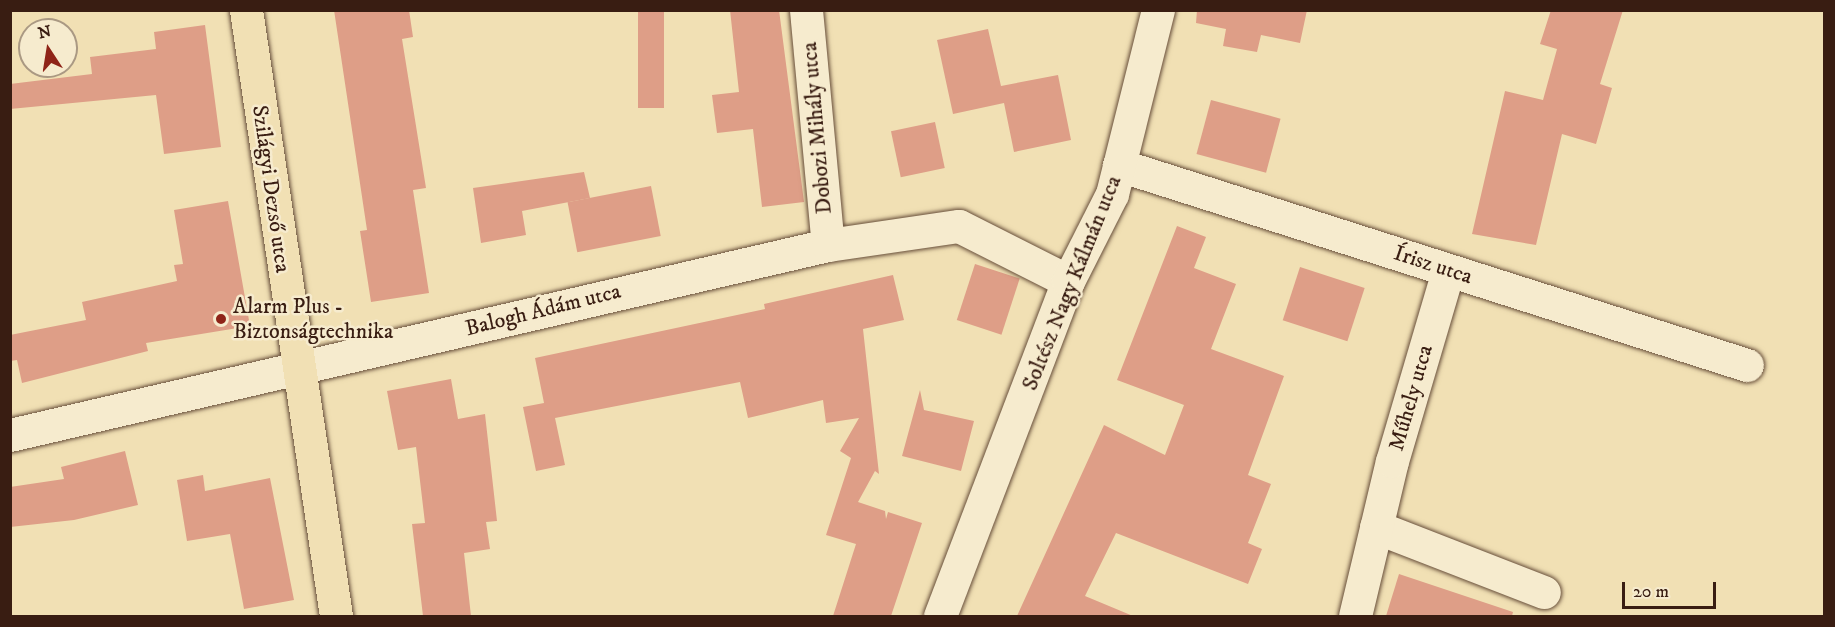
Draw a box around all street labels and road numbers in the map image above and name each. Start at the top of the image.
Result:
street label: Dobozi Mihály utca [796,41,838,215]
street label: Szilágyi Dezső utca [246,104,296,274]
street label: Soltész Nagy Kálmán utca [1017,172,1127,394]
street label: Írisz utca [1390,240,1476,290]
street label: Balogh Ádám utca [462,278,624,342]
street label: Műhely utca [1383,342,1439,454]

